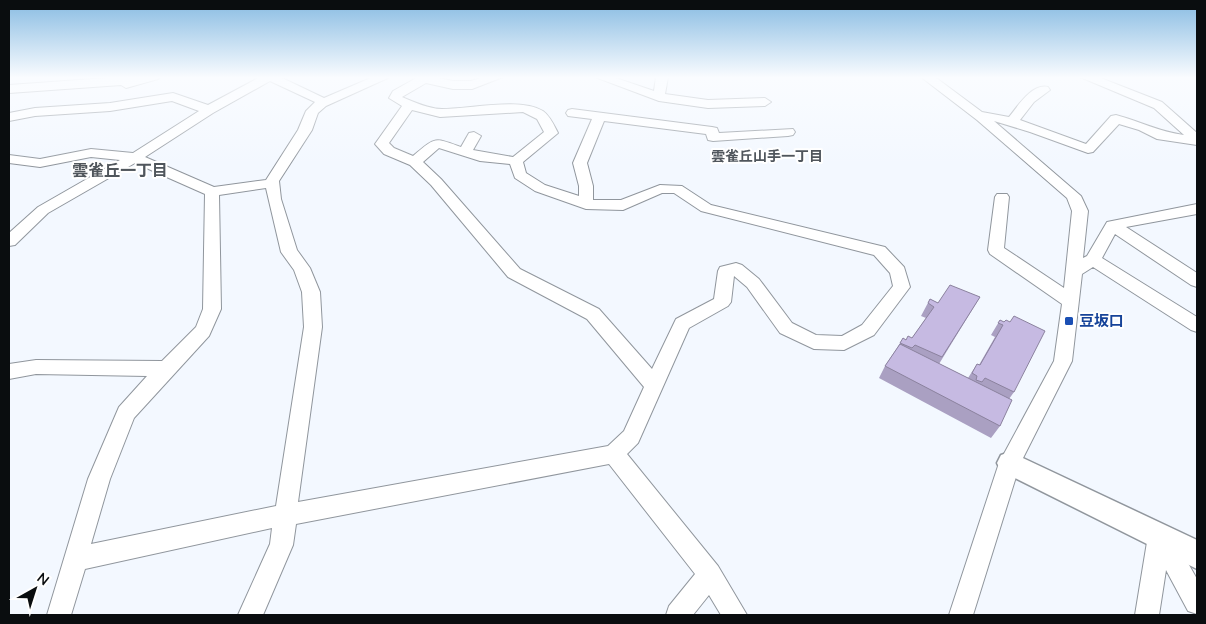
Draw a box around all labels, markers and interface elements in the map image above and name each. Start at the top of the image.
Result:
district label: 雲雀丘山手一丁目 [711,147,823,166]
district label: 雲雀丘一丁目 [72,160,168,182]
place label: 豆坂口 [1079,311,1124,331]
marker: 豆坂口 [1063,315,1075,327]
north arrow [10,564,60,614]
text: N [33,569,53,590]

